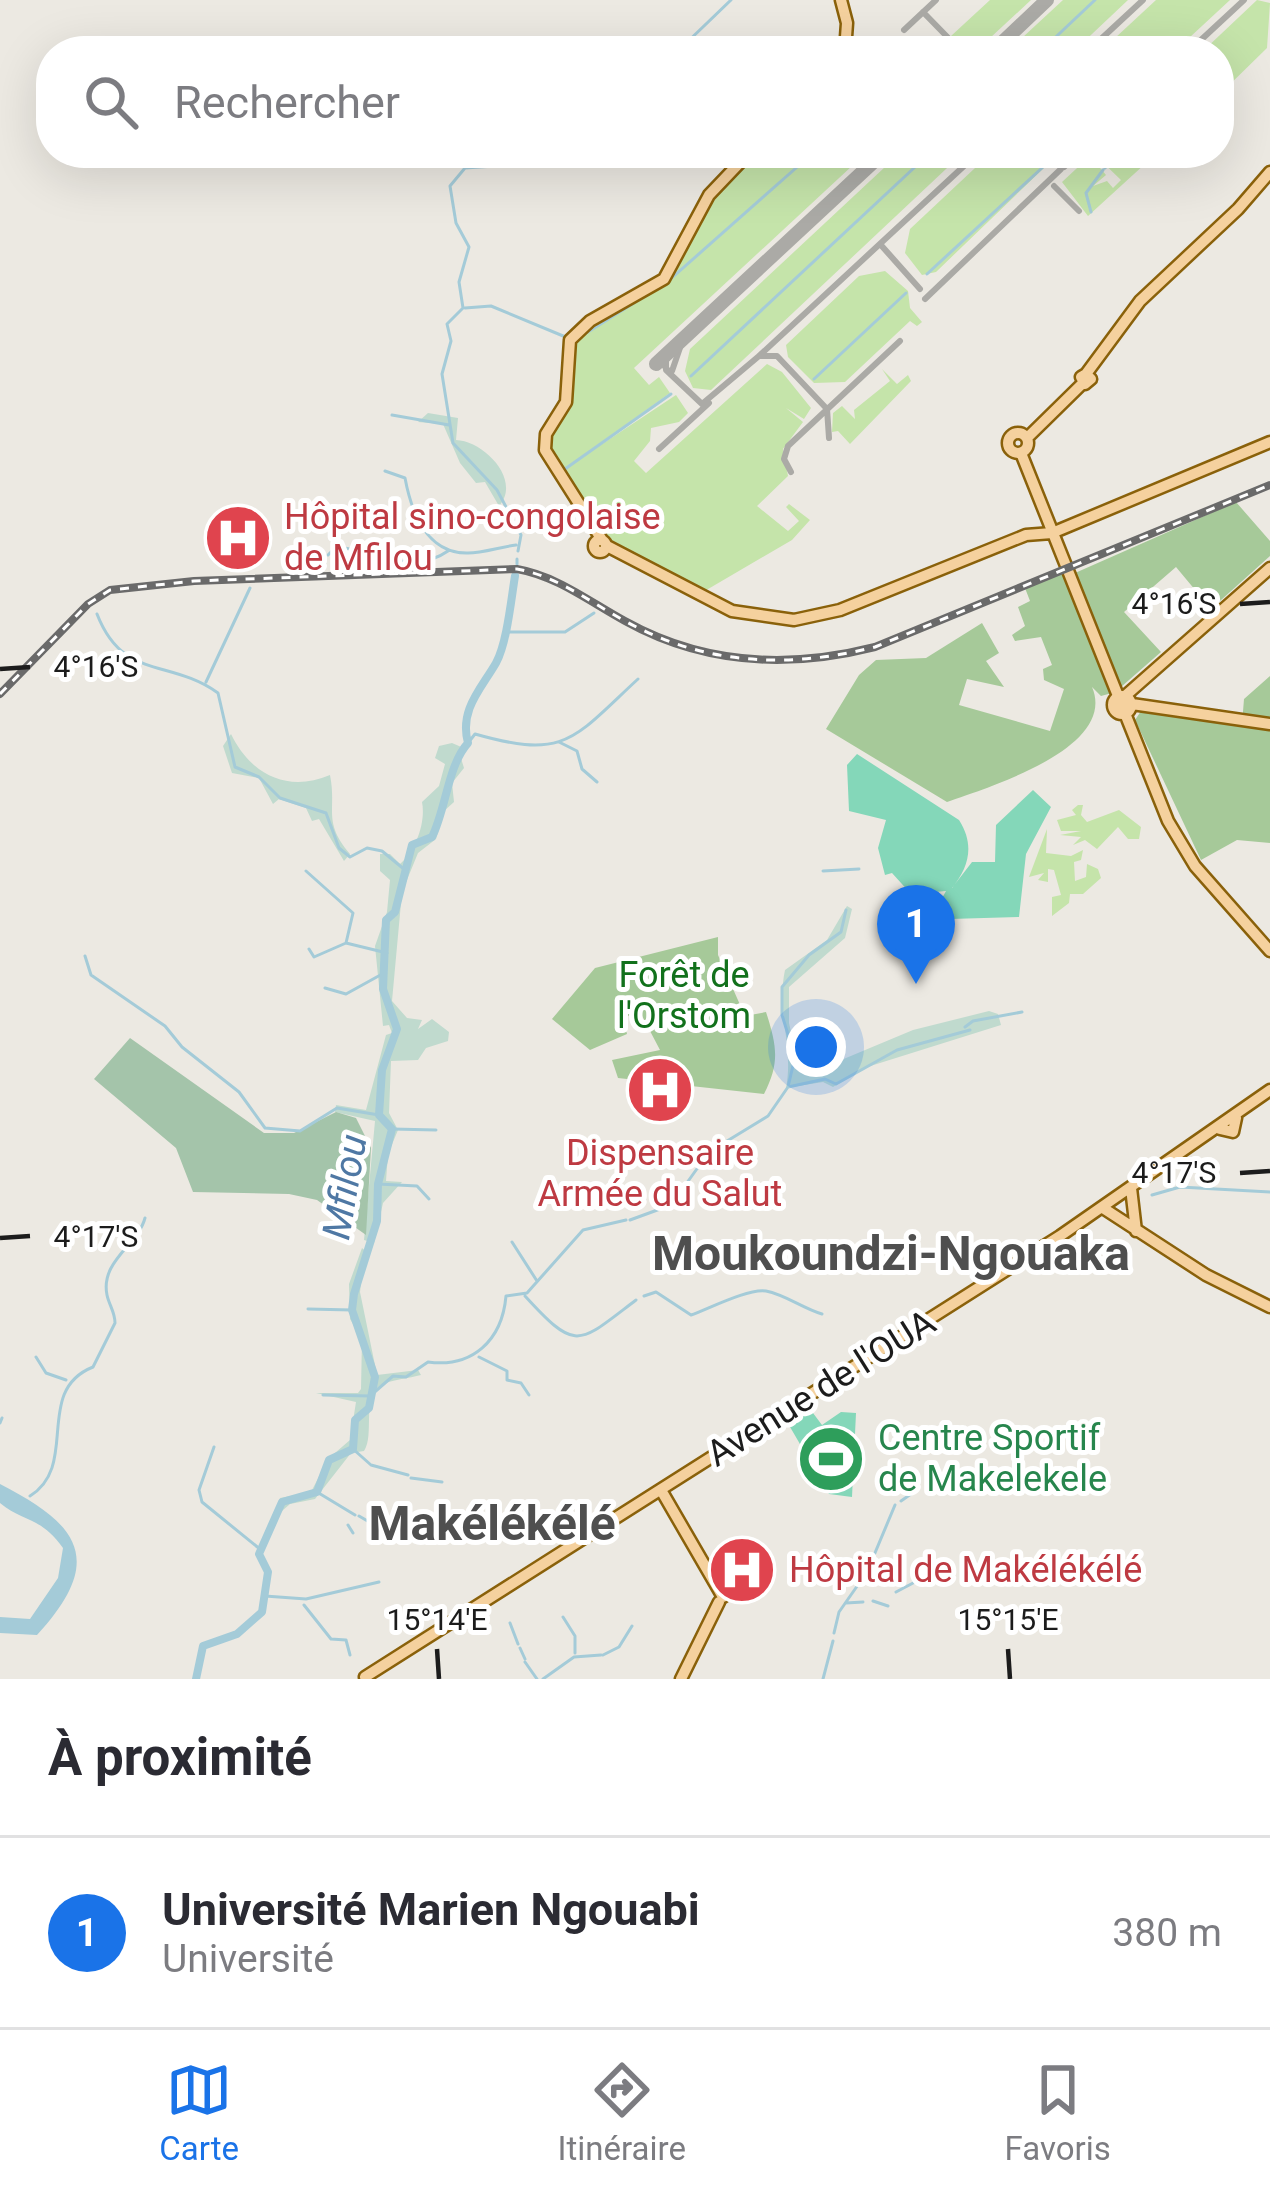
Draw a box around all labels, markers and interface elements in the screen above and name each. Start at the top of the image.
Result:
search box [36,36,1234,168]
icon: search [78,69,144,135]
text: Rechercher [174,76,400,129]
place label: Hôpital sino-congolaise de Mfilou [284,496,661,579]
hospital icon: Hôpital sino-congolaise de Mfilou [203,503,273,573]
text: 4°16'S [1132,586,1216,621]
text: 4°16'S [54,649,138,684]
pin: 1 [877,885,955,984]
park label: Forêt de l'Orstom [617,954,751,1037]
your location [786,1017,846,1077]
hospital icon: Dispensaire Armée du Salut [625,1055,695,1125]
water label: Mfilou [313,1131,377,1243]
place label: Dispensaire Armée du Salut [538,1132,782,1215]
text: 4°17'S [1132,1155,1216,1190]
text: 4°17'S [54,1219,138,1254]
district label: Moukoundzi-Ngouaka [652,1225,1130,1282]
street label: Avenue de l'OUA [699,1301,943,1475]
place label: Centre Sportif de Makelekele [878,1417,1107,1500]
sports icon: Centre Sportif de Makelekele [796,1424,866,1494]
district label: Makélékélé [368,1495,616,1552]
hospital icon: Hôpital de Makélékélé [707,1535,777,1605]
place label: Hôpital de Makélékélé [789,1549,1142,1591]
text: 15°14'E [387,1602,487,1637]
text: 15°15'E [958,1602,1058,1637]
text: À proximité [48,1728,312,1787]
text: Université Marien Ngouabi [162,1883,700,1936]
text: 1 [76,1910,98,1956]
text: 380 m [1112,1910,1222,1956]
text: Université [162,1936,334,1982]
tab: Carte [159,2057,239,2168]
tab: Itinéraire [558,2057,686,2168]
tab: Favoris [1005,2057,1111,2168]

